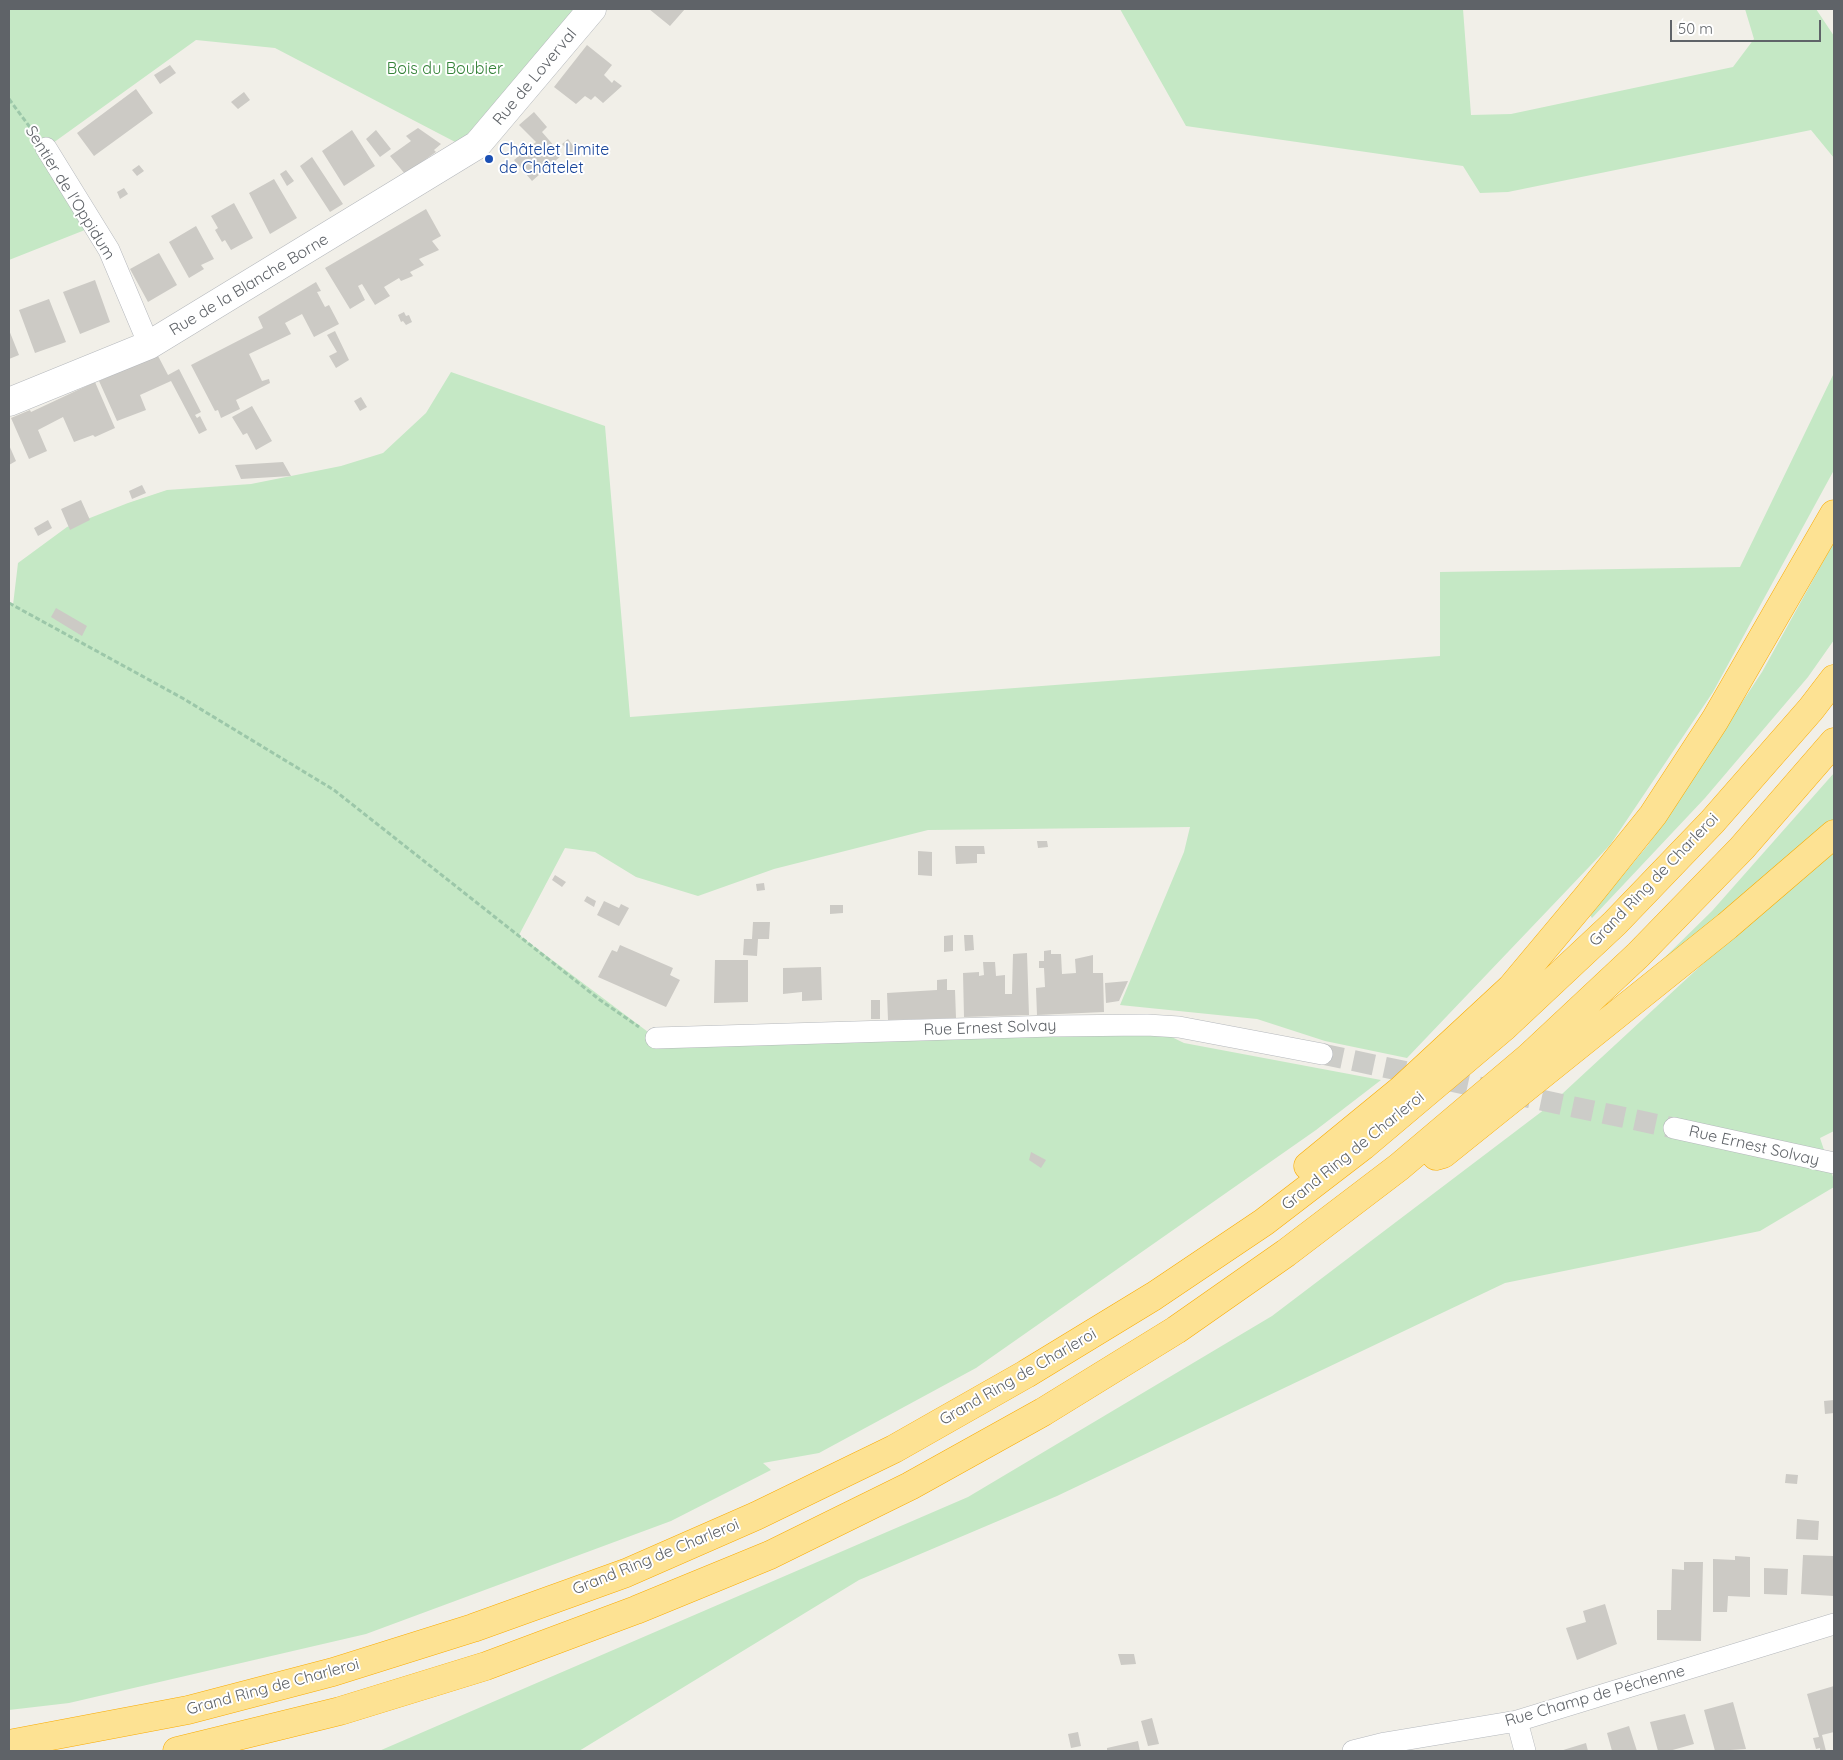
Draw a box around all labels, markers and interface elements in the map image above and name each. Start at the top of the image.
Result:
scale bar [1673,10,1824,42]
text: 50 m [1678,19,1713,38]
street label: Rue de Loverval [489,25,581,129]
park label: Bois du Boubier [387,59,503,79]
street label: Sentier de l'Oppidum [21,122,119,264]
place label: Châtelet Limite de Châtelet [499,140,609,178]
marker: Châtelet Limite de Châtelet [483,153,495,165]
street label: Rue de la Blanche Borne [166,230,332,340]
street label: Grand Ring de Charleroi [1585,809,1723,951]
street label: Rue Ernest Solvay [923,1016,1057,1040]
street label: Grand Ring de Charleroi [1278,1088,1428,1214]
street label: Rue Ernest Solvay [1687,1122,1821,1170]
street label: Grand Ring de Charleroi [936,1324,1100,1430]
street label: Grand Ring de Charleroi [570,1515,742,1599]
street label: Grand Ring de Charleroi [185,1655,361,1719]
street label: Rue Champ de Péchenne [1503,1661,1687,1731]

